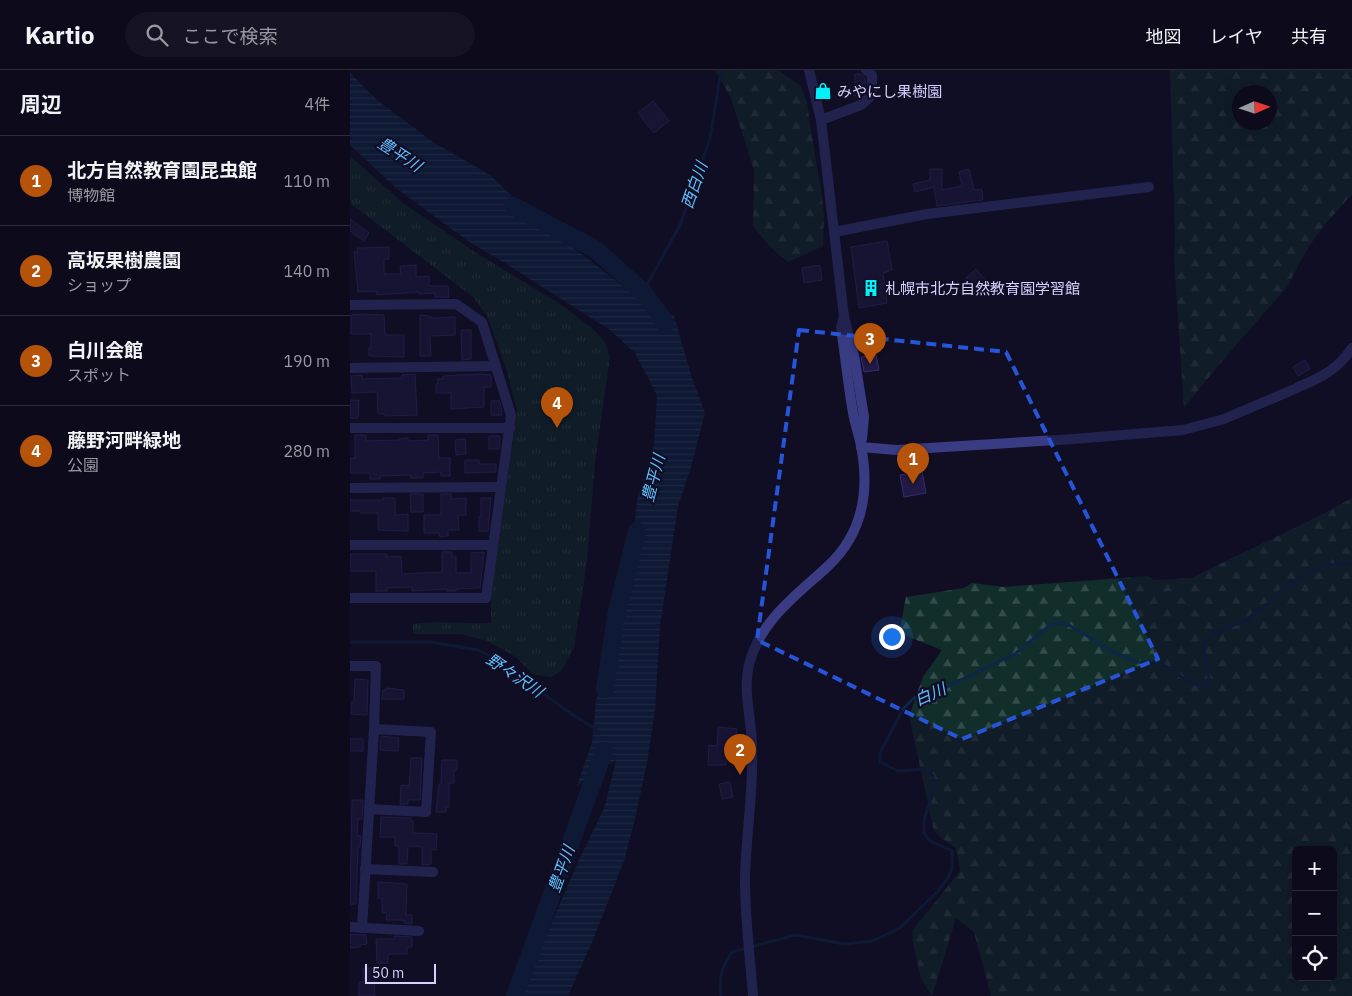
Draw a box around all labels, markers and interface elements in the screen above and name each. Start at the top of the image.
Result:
search box [125,12,475,57]
text: Kartio [25,19,95,51]
icon: search [143,21,171,49]
text: ここで検索 [183,24,278,48]
text: 地図 [1146,25,1182,48]
text: レイヤ [1210,25,1263,48]
text: 共有 [1291,25,1327,48]
shop icon: みやにし果樹園 [813,81,833,101]
place label: みやにし果樹園 [837,82,942,101]
north arrow [1232,85,1277,130]
text: 周辺 [20,90,62,118]
text: 4件 [304,94,330,114]
water label: 豊平川 [374,133,427,177]
water label: 西白川 [677,157,712,211]
text: 北方自然教育園昆虫館 [67,158,257,182]
text: 1 [31,171,41,191]
text: 110 m [283,171,330,191]
text: 博物館 [67,185,115,205]
text: 高坂果樹農園 [67,248,181,272]
text: 2 [31,261,41,281]
text: 140 m [283,261,330,281]
text: ショップ [67,275,131,295]
building icon: 札幌市北方自然教育園学習館 [861,278,881,298]
place label: 札幌市北方自然教育園学習館 [885,279,1080,298]
pin: 3 [854,323,886,364]
text: 白川会館 [67,338,143,362]
text: 3 [31,351,41,371]
text: 190 m [283,351,330,371]
text: スポット [67,365,131,385]
pin: 4 [541,387,573,428]
text: 藤野河畔緑地 [67,428,181,452]
text: 4 [31,441,41,461]
text: 280 m [283,441,330,461]
pin: 1 [897,443,929,484]
water label: 豊平川 [637,450,669,504]
text: 公園 [67,455,99,475]
your location [879,624,905,650]
water label: 野々沢川 [483,649,549,702]
water label: 白川 [911,678,951,710]
pin: 2 [724,734,756,775]
water label: 豊平川 [543,841,579,895]
map controls [1292,846,1337,981]
button: + [1292,846,1337,891]
button: − [1292,891,1337,936]
button: locate [1292,936,1337,981]
scale bar [365,961,436,984]
text: 50 m [372,964,404,982]

